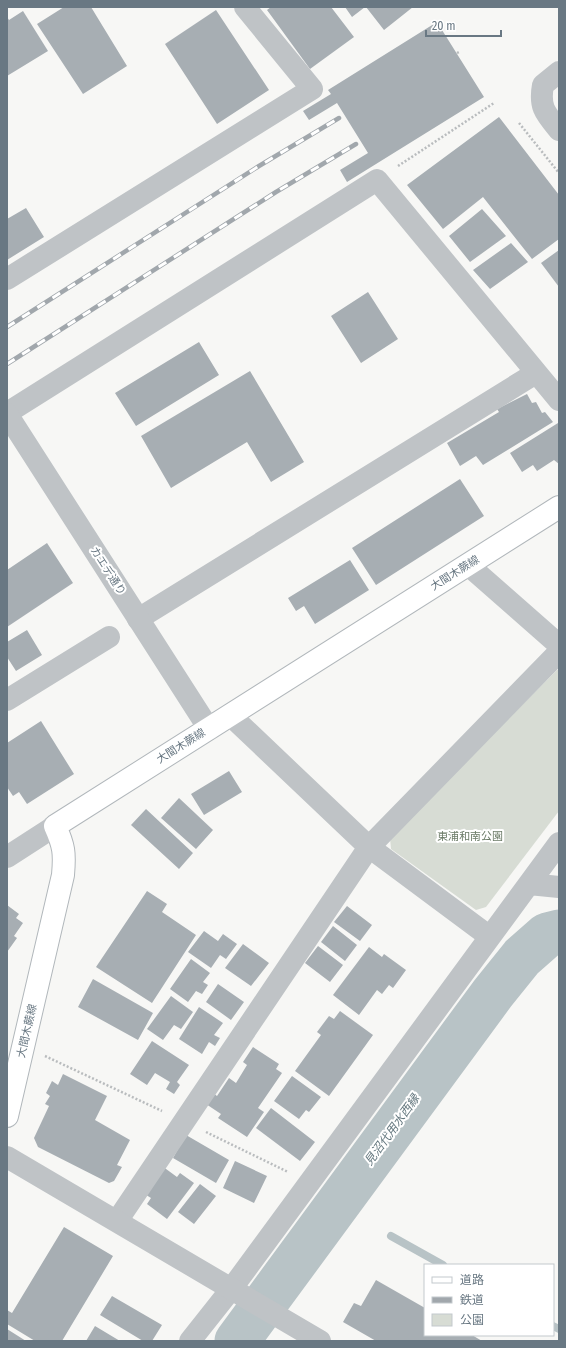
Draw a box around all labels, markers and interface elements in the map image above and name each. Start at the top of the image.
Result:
scale bar [426,12,501,38]
text: 20 m [432,19,456,33]
street label: カエデ通り [88,544,128,598]
street label: 大間木蕨線 [428,553,482,593]
street label: 大間木蕨線 [154,726,208,766]
park label: 東浦和南公園 [437,830,503,843]
street label: 大間木蕨線 [14,1003,40,1059]
water label: 見沼代用水西縁 [362,1090,424,1168]
legend [424,1264,554,1336]
text: 道路 [460,1273,484,1287]
text: 鉄道 [460,1293,484,1307]
text: 公園 [460,1313,484,1327]

